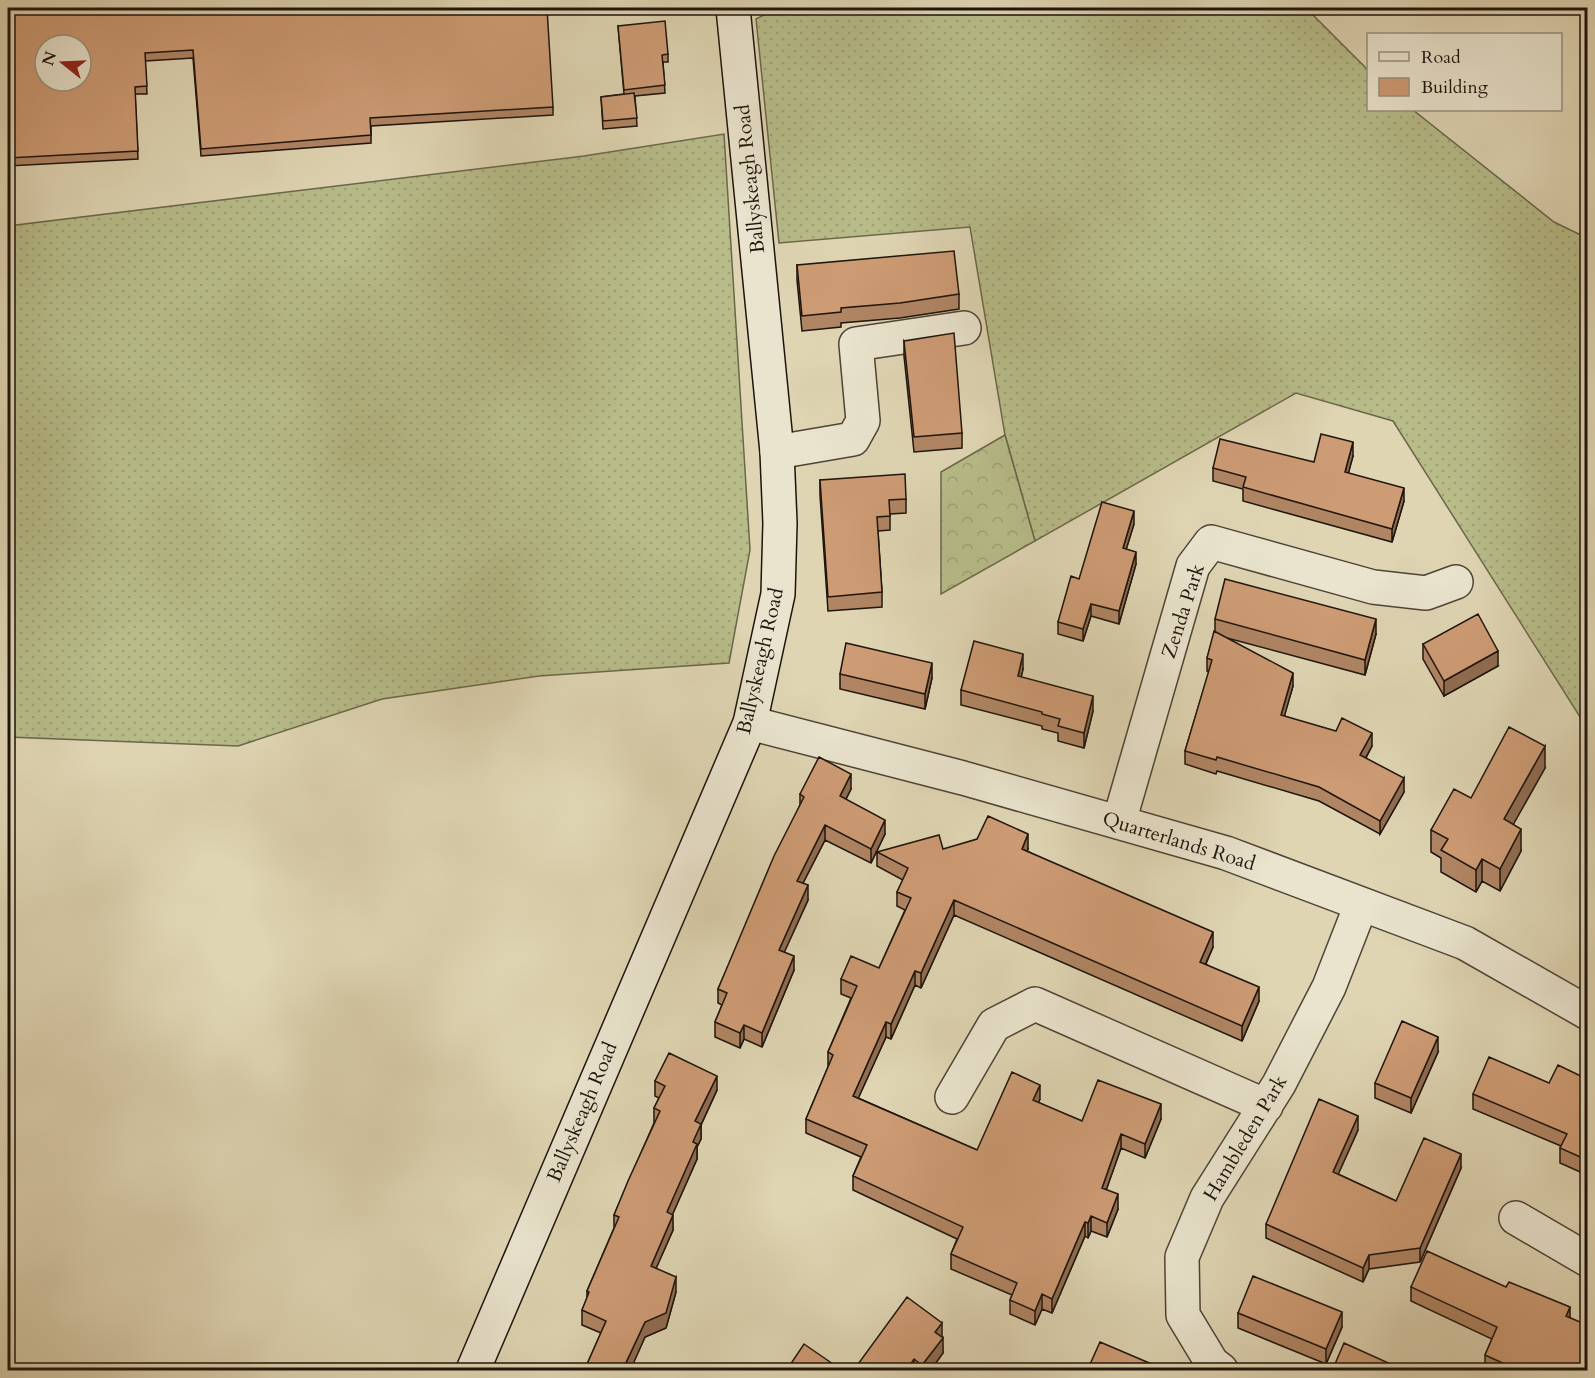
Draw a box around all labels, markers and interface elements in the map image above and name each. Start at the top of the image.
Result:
north arrow [33,33,93,93]
legend [1367,33,1562,111]
text: Road [1421,45,1461,70]
text: N [37,49,62,69]
text: Building [1421,75,1489,100]
street label: Ballyskeagh Road [729,103,771,255]
street label: Zenda Park [1155,560,1211,662]
street label: Ballyskeagh Road [730,585,790,737]
street label: Quarterlands Road [1099,805,1259,877]
street label: Ballyskeagh Road [540,1038,624,1186]
street label: Hambleden Park [1197,1070,1293,1206]

